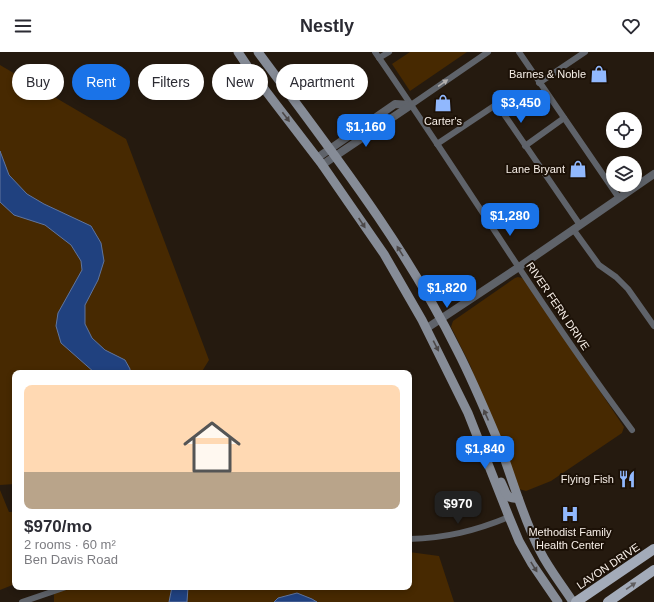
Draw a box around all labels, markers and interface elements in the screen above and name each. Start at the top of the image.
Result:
icon: menu [12,15,34,37]
icon: heart [620,15,642,37]
text: Nestly [300,16,354,36]
chip: Buy [12,64,64,100]
chip: Rent [72,64,130,100]
chip: Filters [138,64,204,100]
chip: New [212,64,268,100]
chip: Apartment [276,64,368,100]
shop icon: Barnes & Noble [589,64,609,84]
place label: Barnes & Noble [509,68,586,80]
one-way arrow [438,79,448,87]
pin: $3,450 [488,90,554,124]
shop icon: Carter's [433,93,453,113]
text: $3,450 [501,95,541,110]
one-way arrow [282,112,290,122]
map controls [606,112,642,192]
button: locate [606,112,642,148]
pin: $1,160 [333,114,399,148]
place label: Carter's [424,115,463,127]
text: $1,160 [346,119,386,134]
button: layers [606,156,642,192]
shop icon: Lane Bryant [568,159,588,179]
place label: Lane Bryant [506,163,565,175]
pin: $1,280 [477,203,543,237]
text: $1,280 [490,208,530,223]
one-way arrow [358,217,366,228]
one-way arrow [397,245,404,256]
street label: RIVER FERN DRIVE [524,260,592,352]
pin: $1,820 [414,275,480,309]
text: $1,820 [427,280,467,295]
one-way arrow [433,340,439,352]
one-way arrow [483,409,489,421]
icon: home [176,411,248,483]
pin: $1,840 [452,436,518,470]
text: $1,840 [465,441,505,456]
restaurant icon: Flying Fish [617,469,637,489]
place label: Flying Fish [561,473,614,485]
pin: $970 [434,491,482,525]
text: $970 [444,496,472,511]
hospital icon: Methodist Family Health Center [560,504,580,524]
text: $970/mo [24,517,92,536]
place label: Methodist Family Health Center [528,526,612,551]
text: 2 rooms · 60 m² [24,537,116,552]
street label: LAVON DRIVE [574,541,642,591]
text: Ben Davis Road [24,552,118,567]
one-way arrow [530,562,538,572]
one-way arrow [626,582,636,590]

